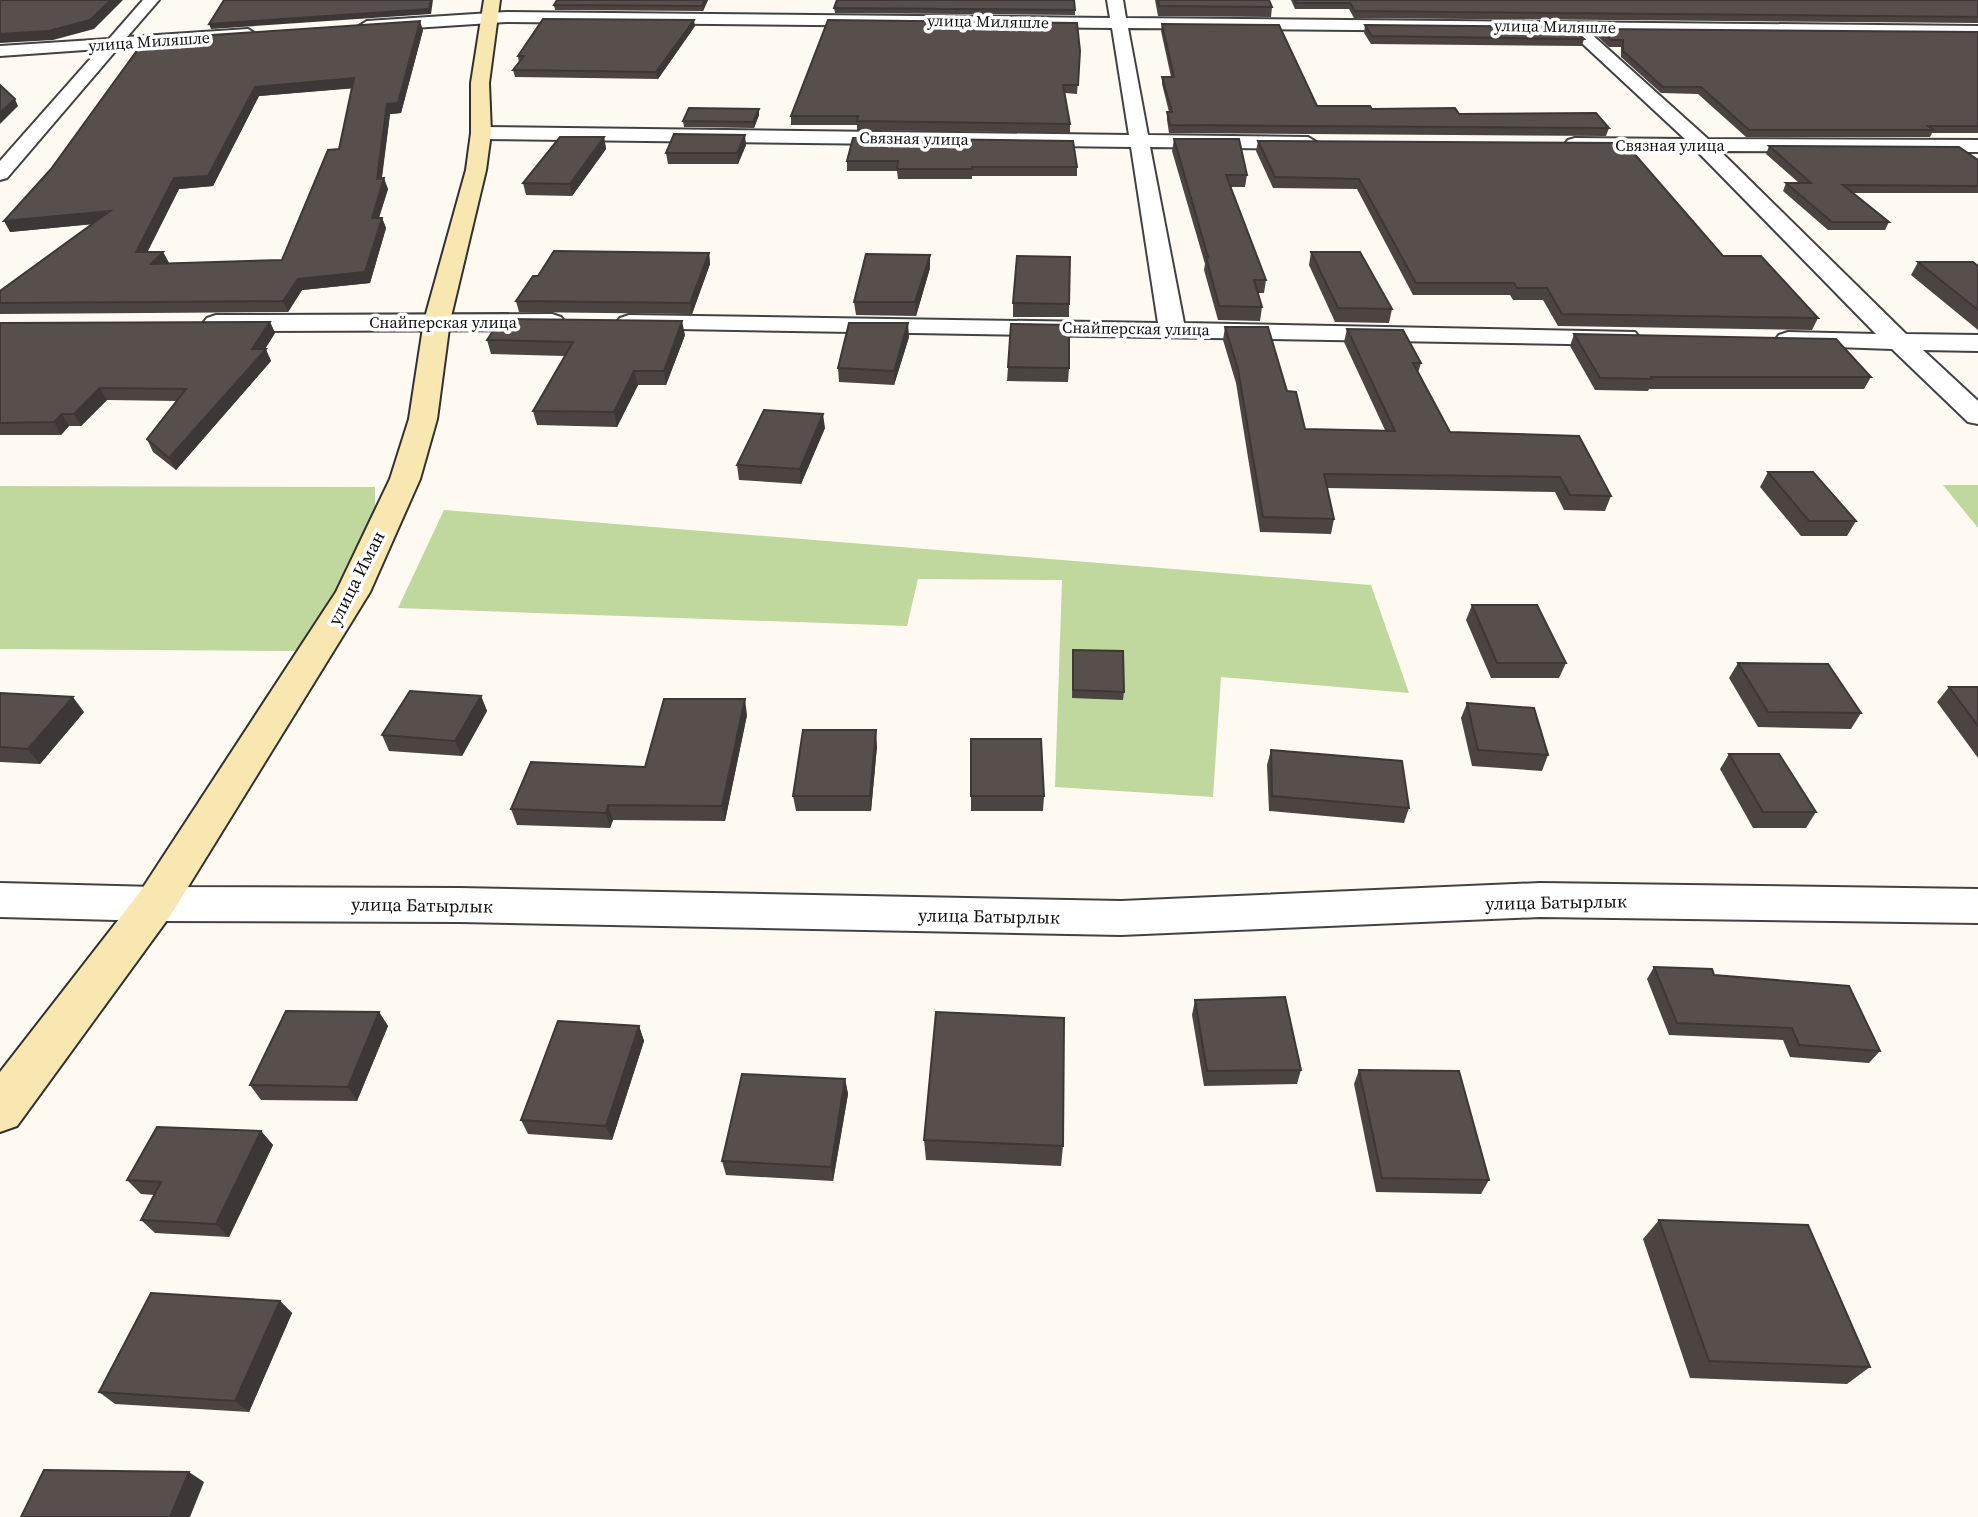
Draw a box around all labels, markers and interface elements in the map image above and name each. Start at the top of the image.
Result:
street label: улица Миляшле [927,9,1049,33]
street label: улица Миляшле [1494,14,1616,38]
street label: улица Миляшле [87,26,211,56]
street label: Связная улица [859,126,970,150]
street label: Связная улица [1615,134,1726,156]
street label: Снайперская улица [369,311,518,333]
street label: Снайперская улица [1062,316,1211,340]
street label: улица Иман [321,526,391,630]
street label: улица Батырлык [1485,888,1627,916]
street label: улица Батырлык [351,891,493,919]
street label: улица Батырлык [918,902,1060,930]

